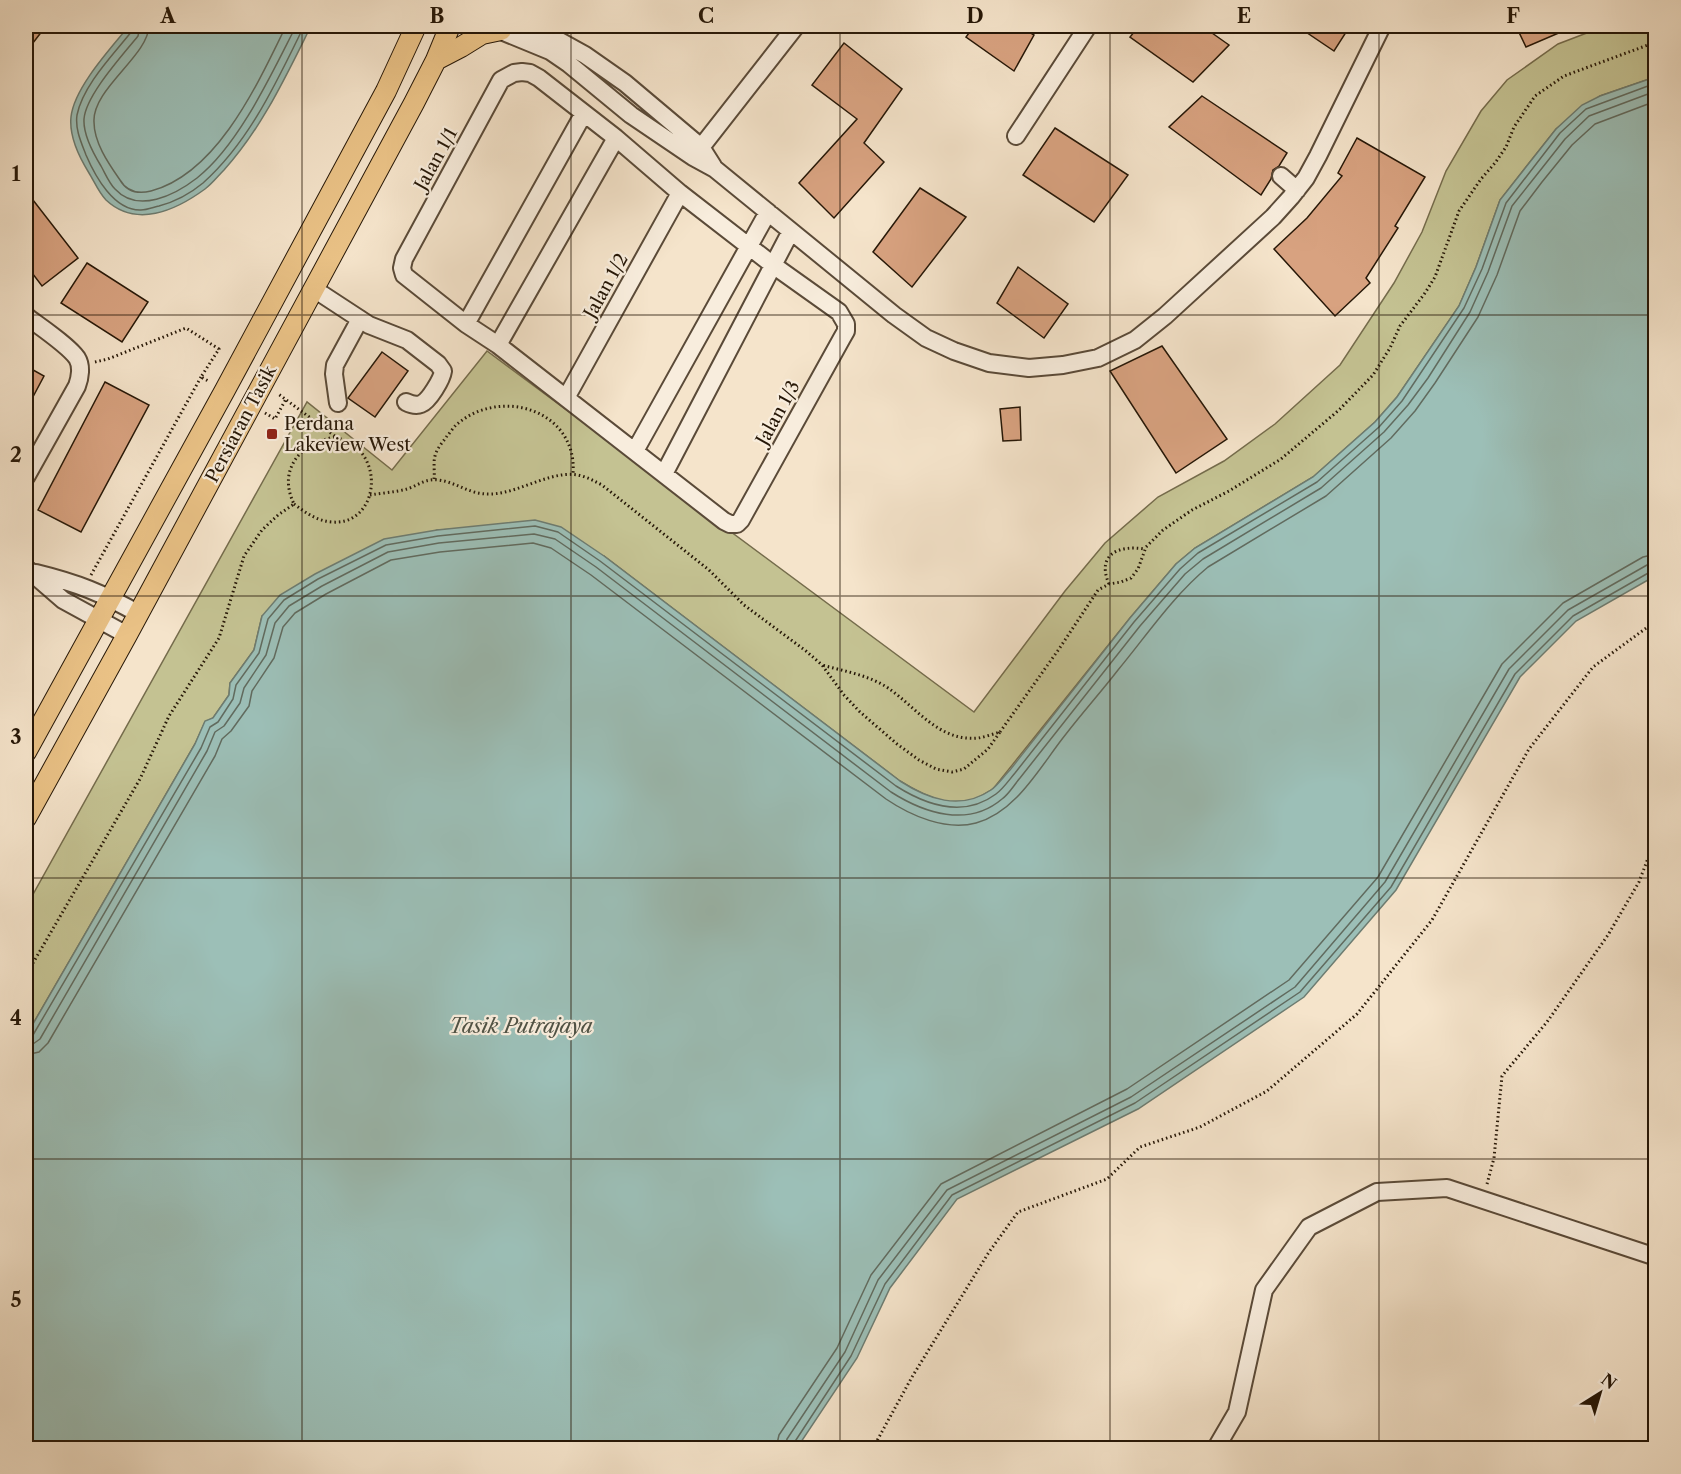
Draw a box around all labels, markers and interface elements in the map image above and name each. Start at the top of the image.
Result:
text: A [159,4,176,28]
text: B [430,4,445,28]
text: C [698,4,714,28]
text: D [966,4,984,28]
text: E [1237,4,1251,28]
text: F [1506,4,1520,28]
street label: Jalan 1/1 [408,123,462,197]
text: 1 [12,162,21,186]
street label: Jalan 1/2 [578,250,633,325]
street label: Persiaran Tasik [201,360,282,486]
street label: Jalan 1/3 [750,377,805,452]
place label: Perdana Lakeview West [284,413,411,456]
marker: Perdana Lakeview West [265,427,279,441]
text: 2 [10,443,22,467]
text: 3 [10,725,22,749]
text: 4 [10,1006,22,1030]
water label: Tasik Putrajaya [449,1014,593,1038]
text: 5 [10,1288,22,1312]
north arrow [1570,1363,1630,1423]
text: N [1597,1369,1621,1393]

